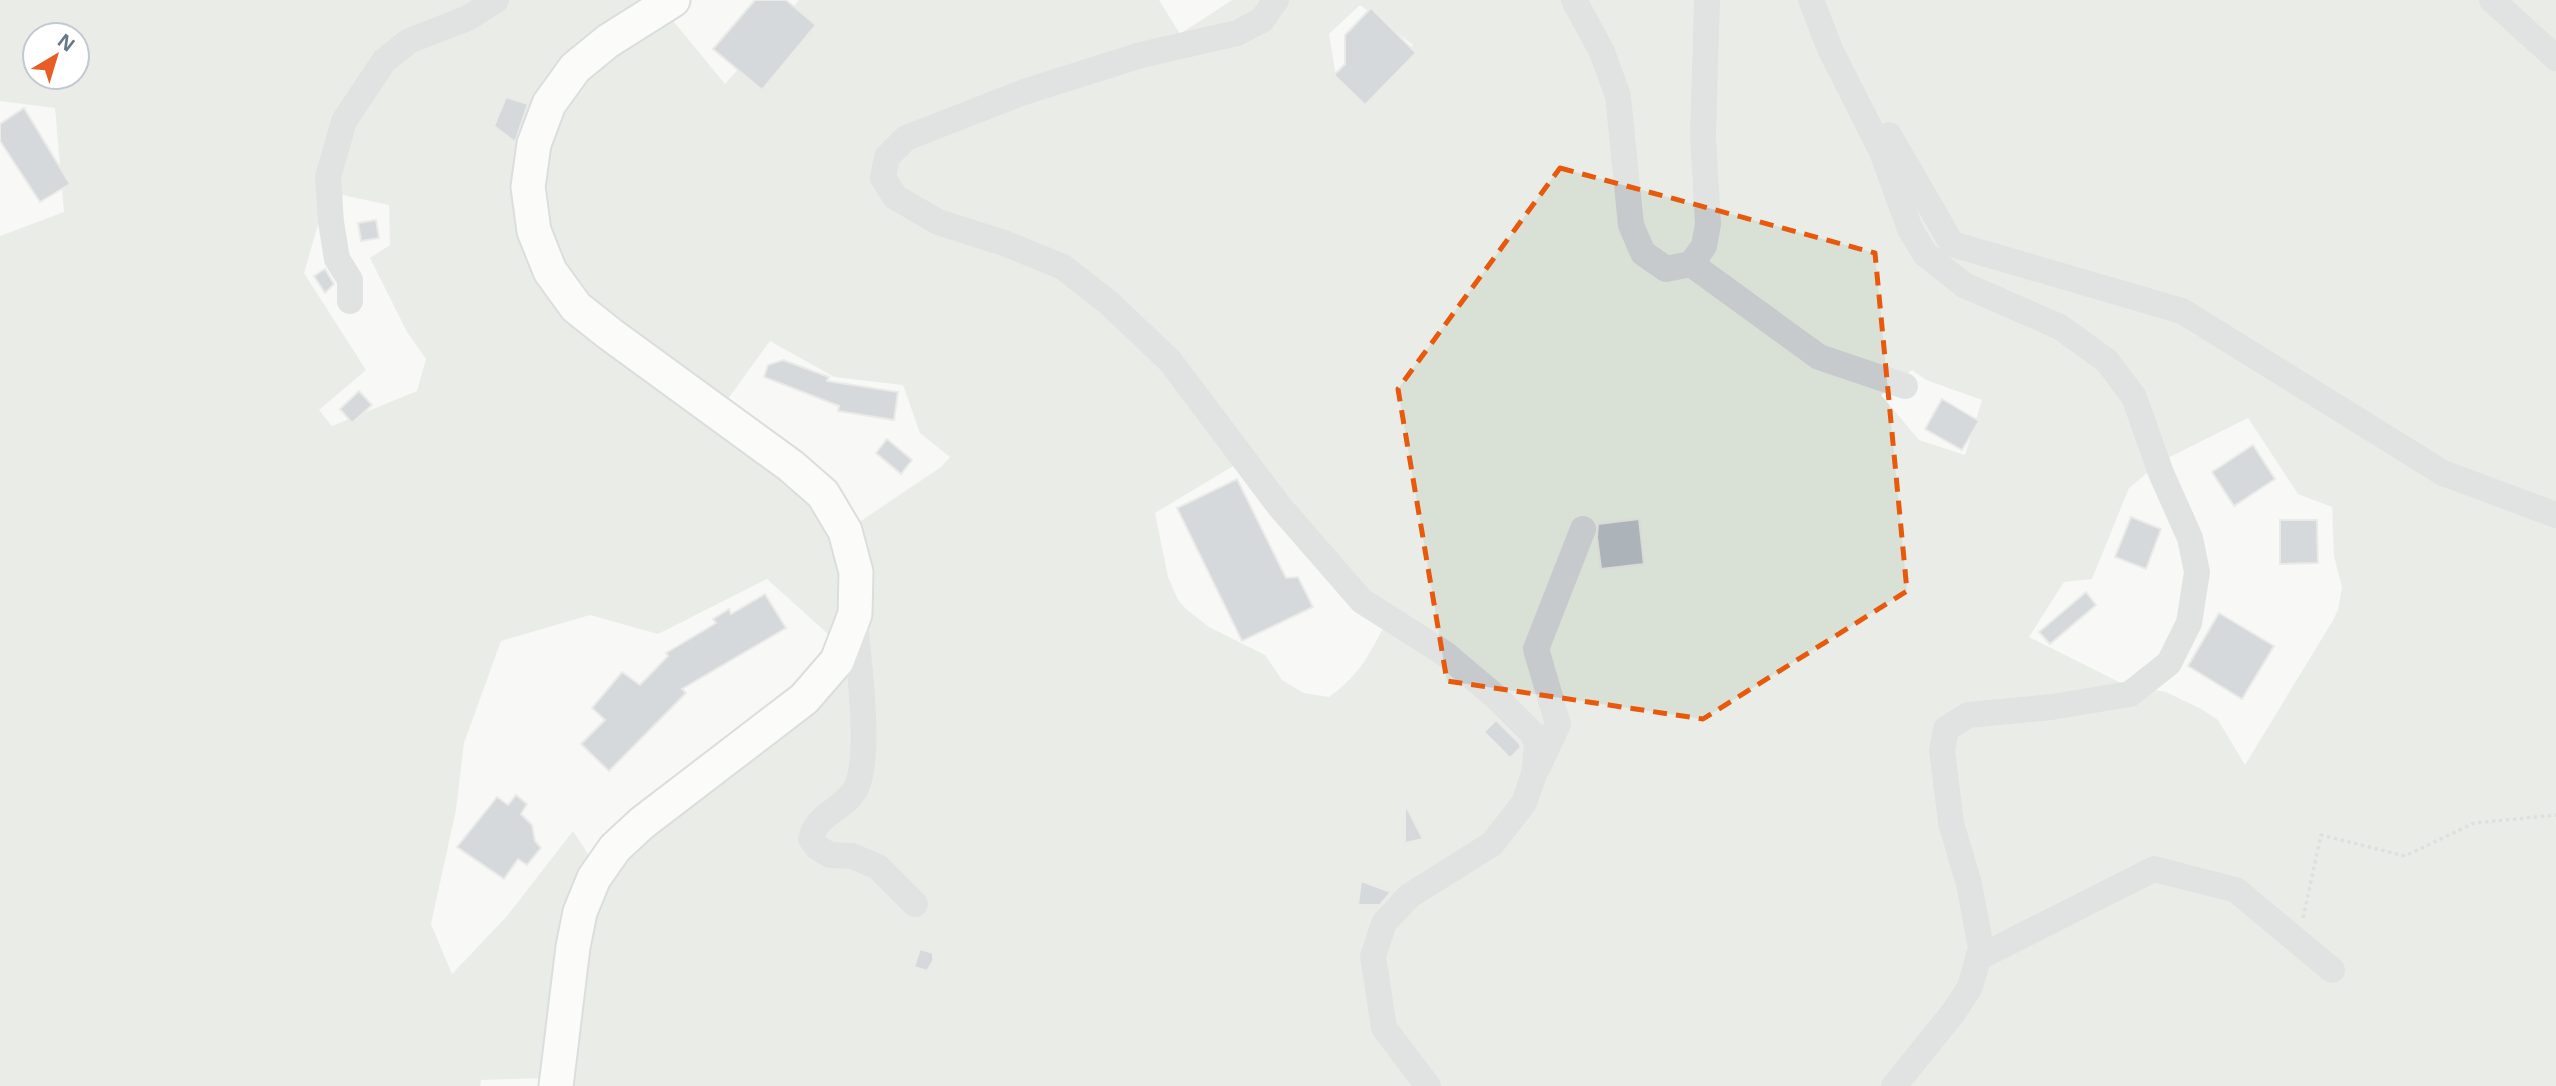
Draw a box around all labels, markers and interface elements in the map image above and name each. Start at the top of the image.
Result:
north arrow [21,21,91,91]
text: N [52,28,81,58]

